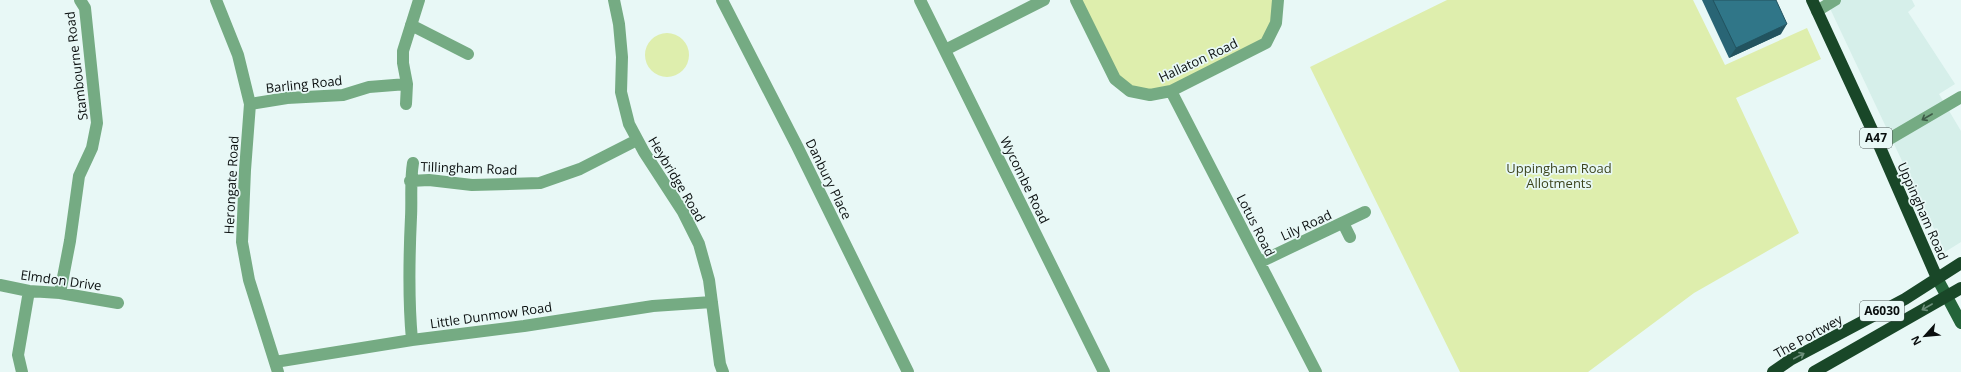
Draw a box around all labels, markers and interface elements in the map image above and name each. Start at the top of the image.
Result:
street label: Stambourne Road [60,10,92,122]
street label: Hallaton Road [1155,34,1241,86]
street label: Barling Road [265,71,343,97]
one-way arrow [1921,113,1933,121]
road number: A47 [1860,128,1892,148]
street label: Heybridge Road [644,133,710,225]
street label: Wycombe Road [996,134,1054,226]
street label: Herongate Road [219,135,243,235]
street label: Danbury Place [802,136,856,222]
street label: Tillingham Road [420,157,518,179]
park label: Uppingham Road Allotments [1506,159,1612,192]
street label: Uppingham Road [1893,159,1953,263]
street label: Lotus Road [1233,191,1279,259]
street label: Lily Road [1278,205,1334,245]
street label: Elmdon Drive [19,265,103,295]
street label: Little Dunmow Road [429,298,553,332]
road number: A6030 [1860,301,1904,321]
one-way arrow [1921,304,1933,312]
street label: The Portwey [1771,310,1846,362]
north arrow [1905,316,1945,356]
text: N [1907,333,1924,348]
one-way arrow [1792,351,1804,359]

